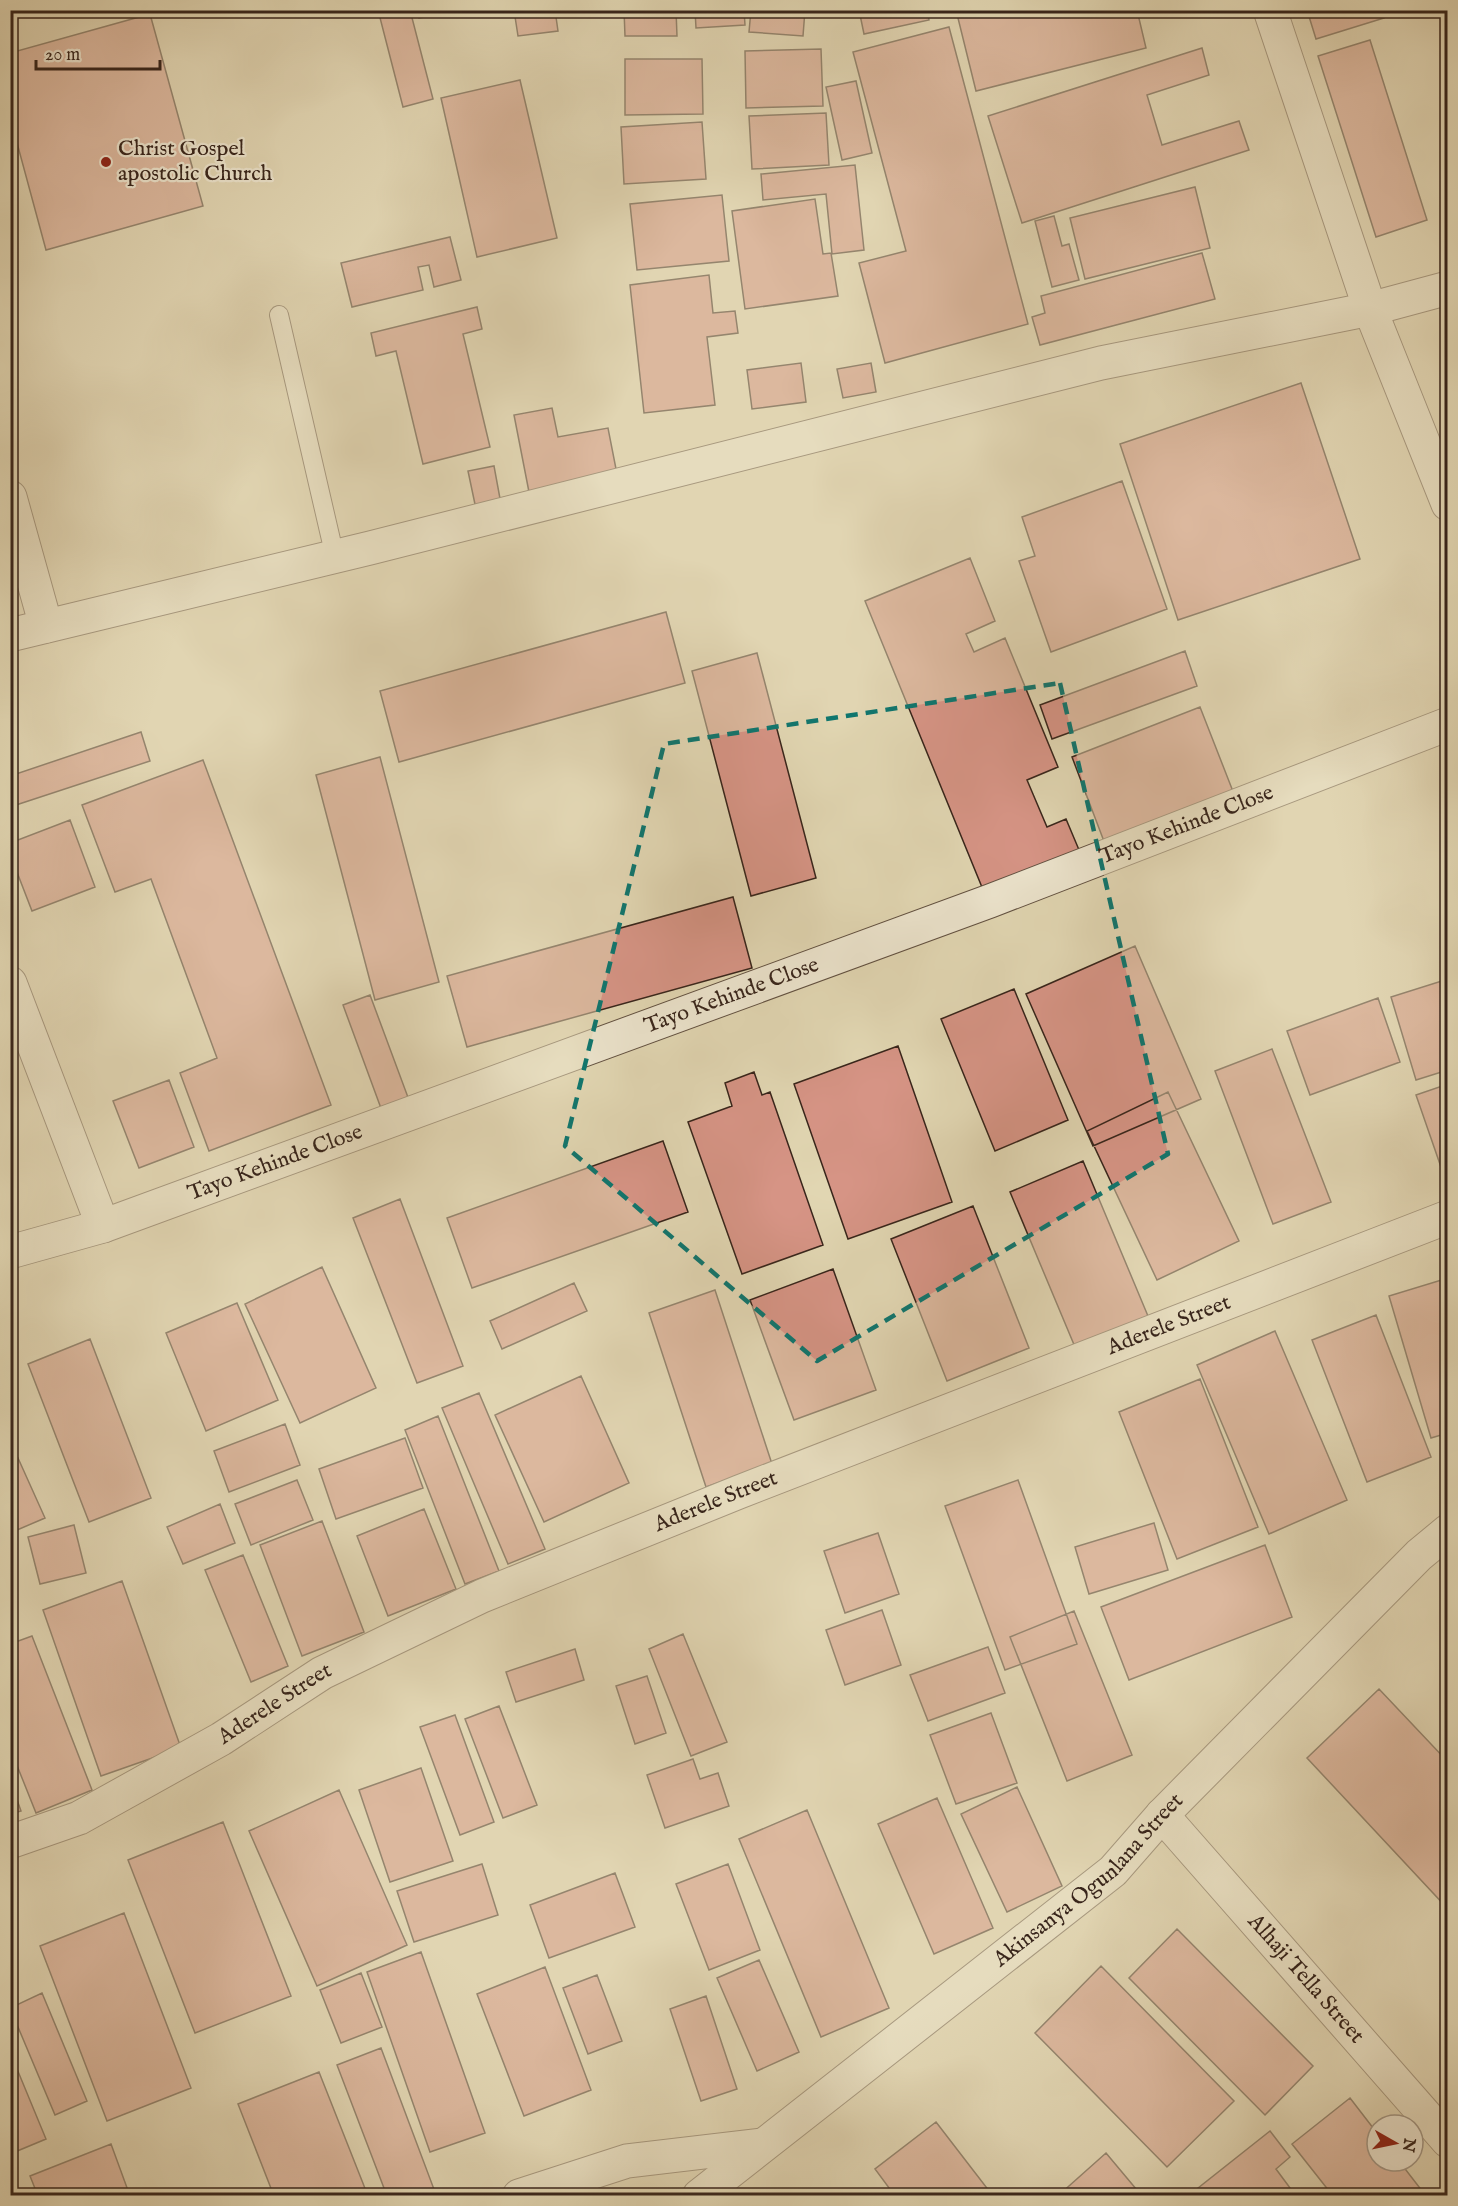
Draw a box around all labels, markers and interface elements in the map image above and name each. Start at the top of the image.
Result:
scale bar [36,33,160,71]
text: 20 m [45,44,80,67]
place label: Christ Gospel apostolic Church [118,135,273,188]
marker: Christ Gospel apostolic Church [99,155,113,169]
street label: Tayo Kehinde Close [1096,779,1278,871]
street label: Tayo Kehinde Close [640,951,823,1041]
street label: Tayo Kehinde Close [184,1118,367,1208]
street label: Aderele Street [1102,1288,1235,1362]
street label: Aderele Street [649,1464,782,1539]
street label: Aderele Street [212,1656,337,1752]
street label: Akinsanya Ogunlana Street [987,1787,1190,1974]
street label: Alhaji Tella Street [1241,1907,1370,2050]
north arrow [1365,2113,1425,2173]
text: N [1397,2136,1419,2154]

